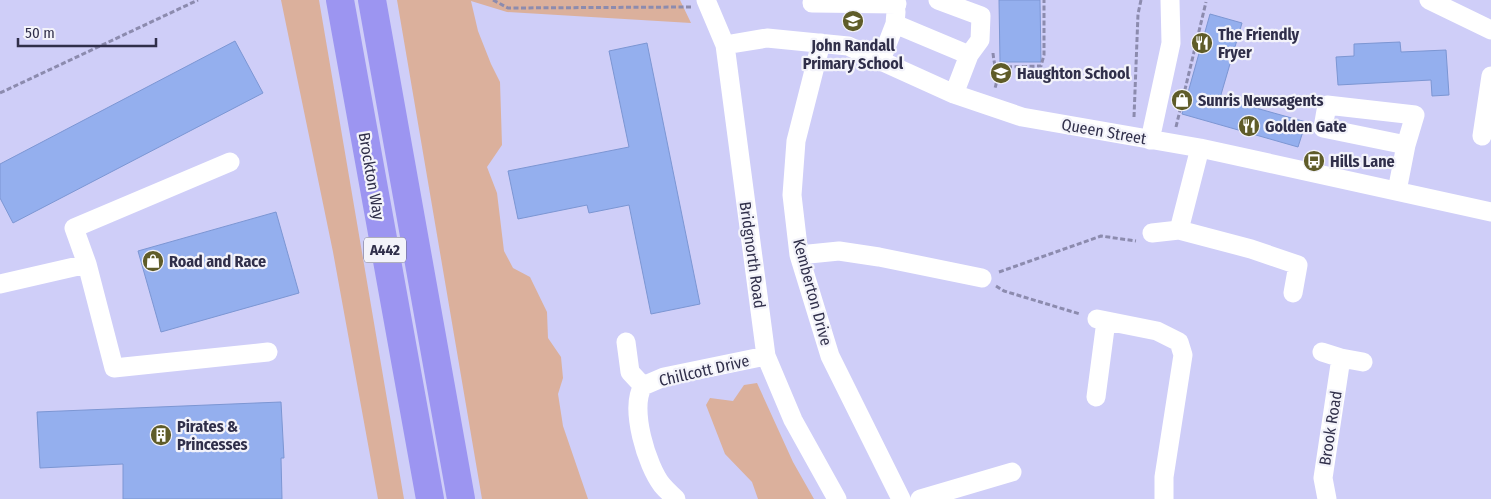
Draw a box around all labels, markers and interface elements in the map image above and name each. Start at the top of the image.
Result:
school or university icon: John Randall Primary School [841,9,865,33]
scale bar [18,15,155,47]
text: 50 m [25,24,55,42]
place label: The Friendly Fryer [1218,25,1300,62]
restaurant icon: The Friendly Fryer [1190,31,1214,55]
place label: John Randall Primary School [803,36,904,73]
school or university icon: Haughton School [989,61,1013,85]
place label: Haughton School [1017,64,1131,83]
shop icon: Sunris Newsagents [1170,88,1194,112]
place label: Sunris Newsagents [1198,91,1323,110]
restaurant icon: Golden Gate [1237,114,1261,138]
street label: Queen Street [1060,115,1149,148]
place label: Golden Gate [1265,117,1347,136]
street label: Brockton Way [354,131,389,222]
bus stop icon: Hills Lane [1302,149,1326,173]
place label: Hills Lane [1330,152,1395,171]
street label: Bridgnorth Road [736,201,769,310]
street label: Kemberton Drive [789,237,836,348]
road number: A442 [364,238,406,262]
shop icon: Road and Race [141,249,165,273]
place label: Road and Race [169,252,266,271]
street label: Chillcott Drive [657,351,751,390]
street label: Brook Road [1315,389,1346,467]
place label: Pirates & Princesses [177,417,248,454]
building icon: Pirates & Princesses [149,423,173,447]

